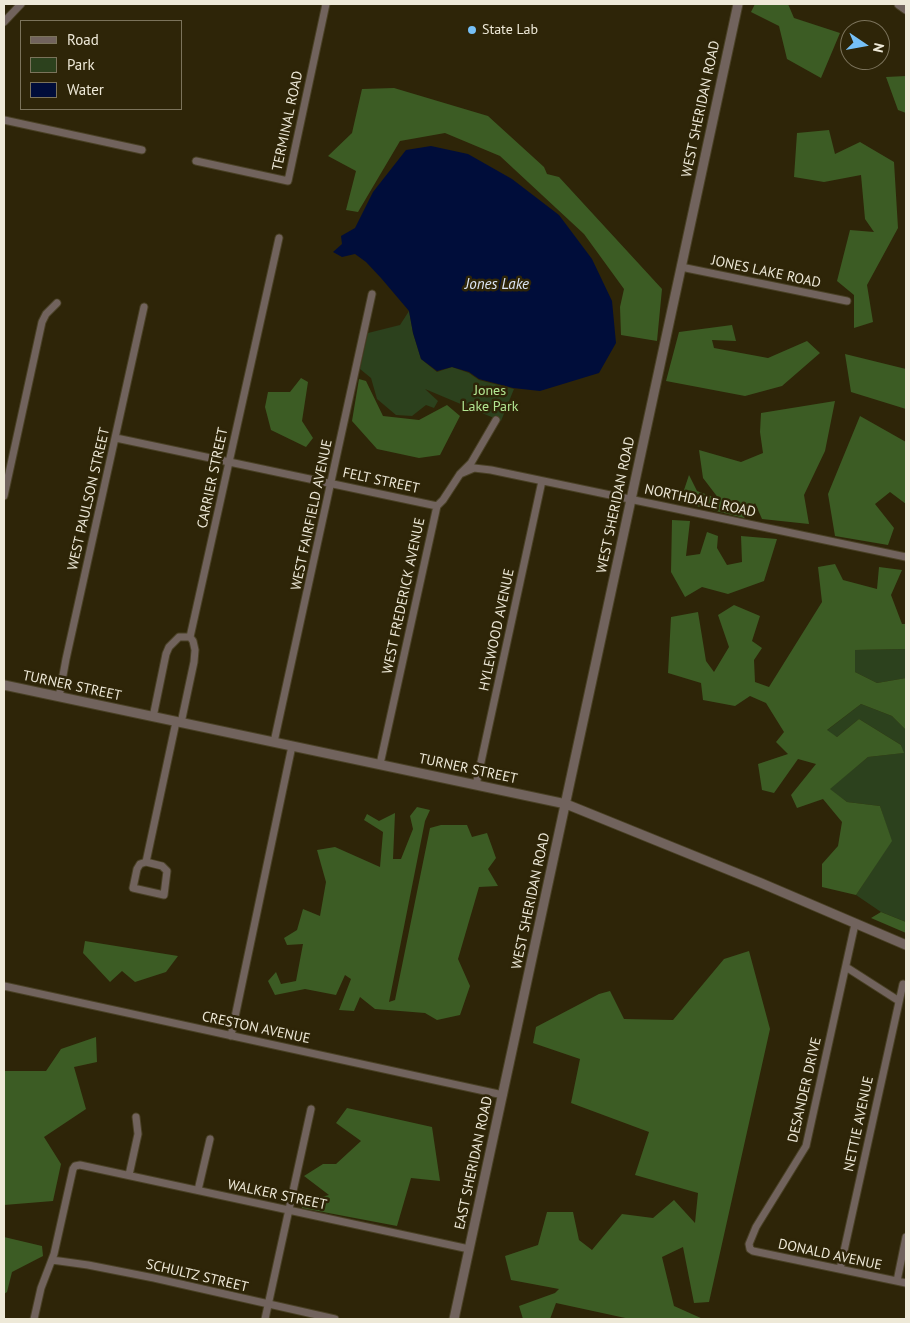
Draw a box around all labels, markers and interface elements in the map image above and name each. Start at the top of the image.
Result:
legend [20,20,182,110]
north arrow [840,20,890,70]
place label: State Lab [482,22,538,38]
marker: State Lab [466,24,478,36]
text: Road [67,30,99,49]
street label: WEST SHERIDAN ROAD [678,39,724,179]
text: N [869,42,888,54]
text: Park [67,55,95,74]
street label: TERMINAL ROAD [269,70,307,172]
text: Water [67,80,104,99]
street label: JONES LAKE ROAD [710,252,822,292]
water label: Jones Lake [465,276,529,294]
park label: Jones Lake Park [461,383,519,416]
street label: WEST PAULSON STREET [64,426,114,572]
street label: CARRIER STREET [194,426,232,530]
street label: WEST SHERIDAN ROAD [593,435,639,575]
street label: WEST FAIRFIELD AVENUE [288,438,336,592]
street label: FELT STREET [341,465,421,497]
street label: NORTHDALE ROAD [643,481,757,521]
street label: WEST FREDERICK AVENUE [379,516,429,676]
street label: HYLEWOOD AVENUE [476,567,518,693]
street label: TURNER STREET [21,667,123,705]
street label: TURNER STREET [417,750,519,788]
street label: WEST SHERIDAN ROAD [508,831,554,971]
street label: CRESTON AVENUE [200,1008,312,1048]
street label: DESANDER DRIVE [785,1036,825,1144]
street label: NETTIE AVENUE [841,1075,877,1173]
street label: EAST SHERIDAN ROAD [452,1095,496,1231]
street label: WALKER STREET [226,1176,328,1214]
street label: DONALD AVENUE [777,1236,883,1274]
street label: SCHULTZ STREET [144,1256,250,1296]

